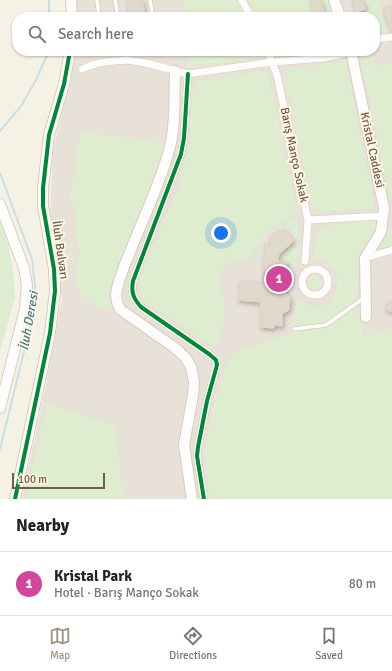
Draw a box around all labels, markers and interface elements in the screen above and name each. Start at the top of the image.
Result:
search box [12,12,380,56]
icon: search [26,23,48,45]
text: Search here [58,25,134,43]
street label: Barış Manço Sokak [277,106,311,204]
street label: Kristal Caddesi [357,111,387,189]
street label: İluh Bulvarı [48,220,72,280]
your location [211,223,231,243]
pin: 1 [266,264,292,294]
water label: İluh Deresi [16,289,42,352]
scale bar [12,471,105,490]
text: 100 m [18,473,47,486]
text: Nearby [16,515,69,536]
text: Kristal Park [54,567,132,585]
text: 1 [25,576,33,592]
text: 80 m [349,576,376,592]
text: Hotel · Barış Manço Sokak [54,585,199,601]
tab: Map [49,625,71,662]
tab: Directions [169,625,217,662]
tab: Saved [315,625,343,662]

